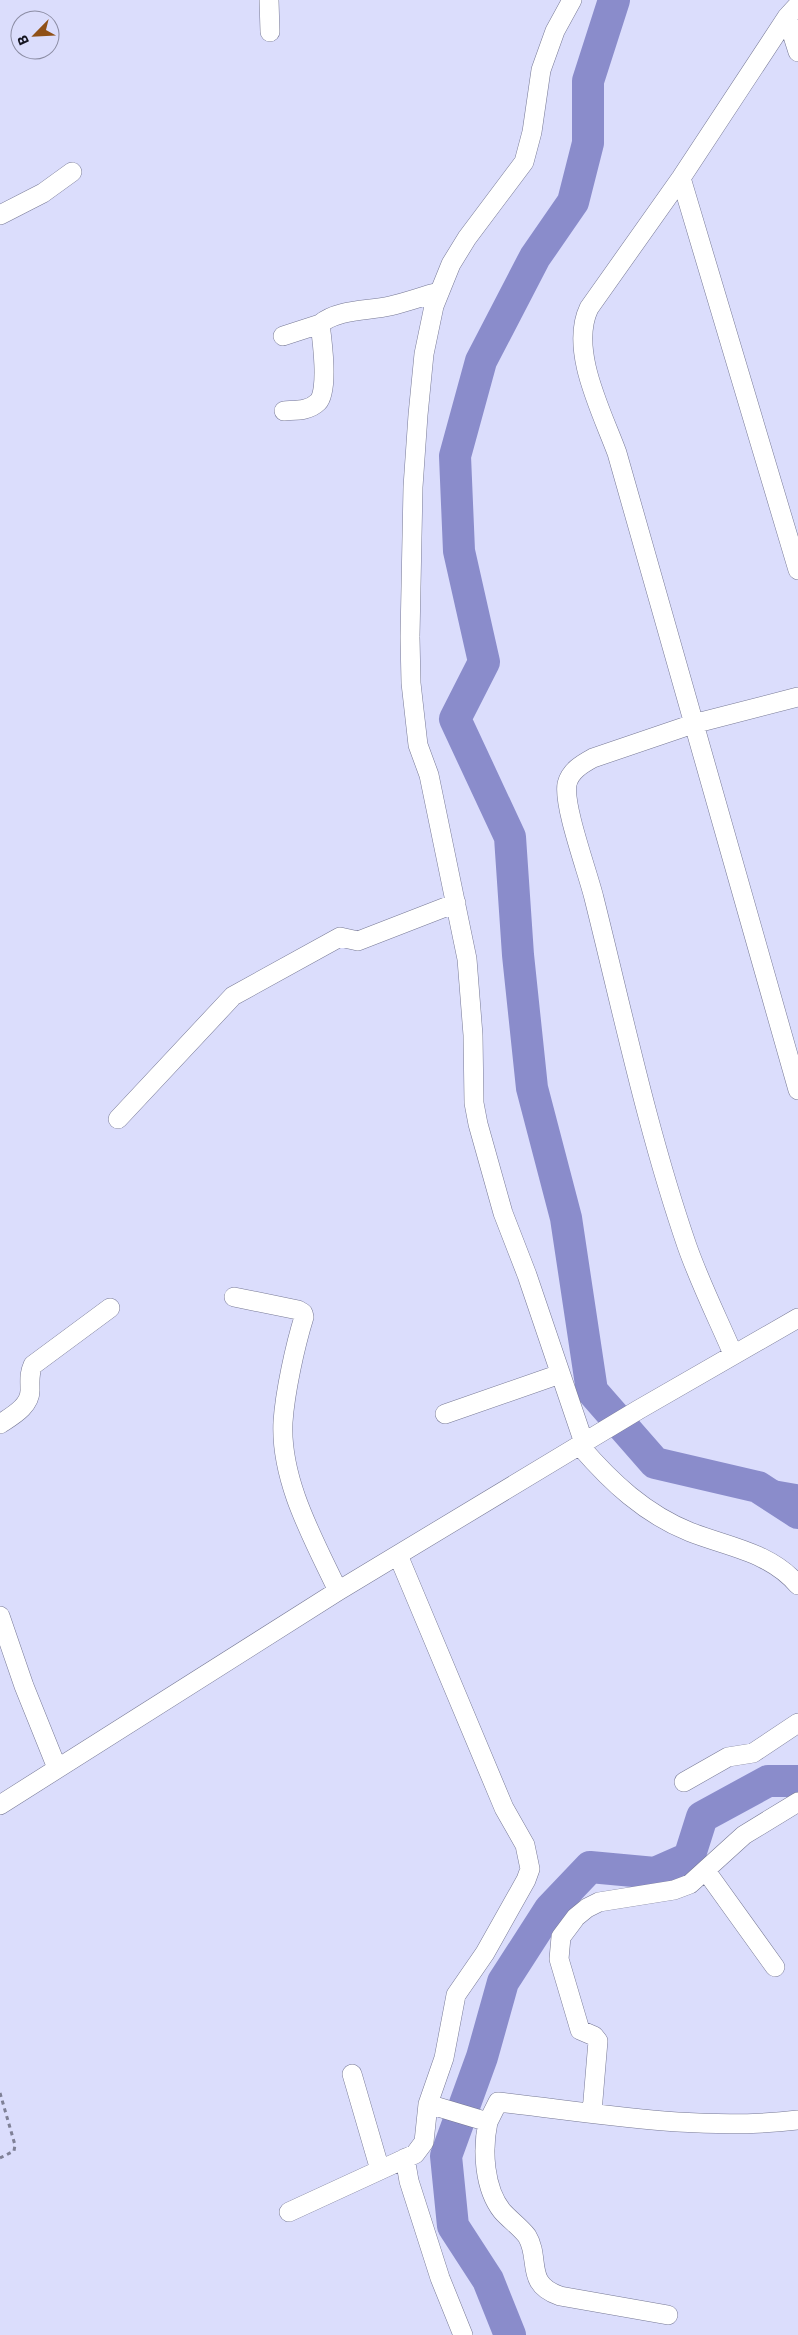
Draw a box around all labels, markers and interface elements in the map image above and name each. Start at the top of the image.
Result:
north arrow [10,10,60,60]
text: B [12,32,33,49]

